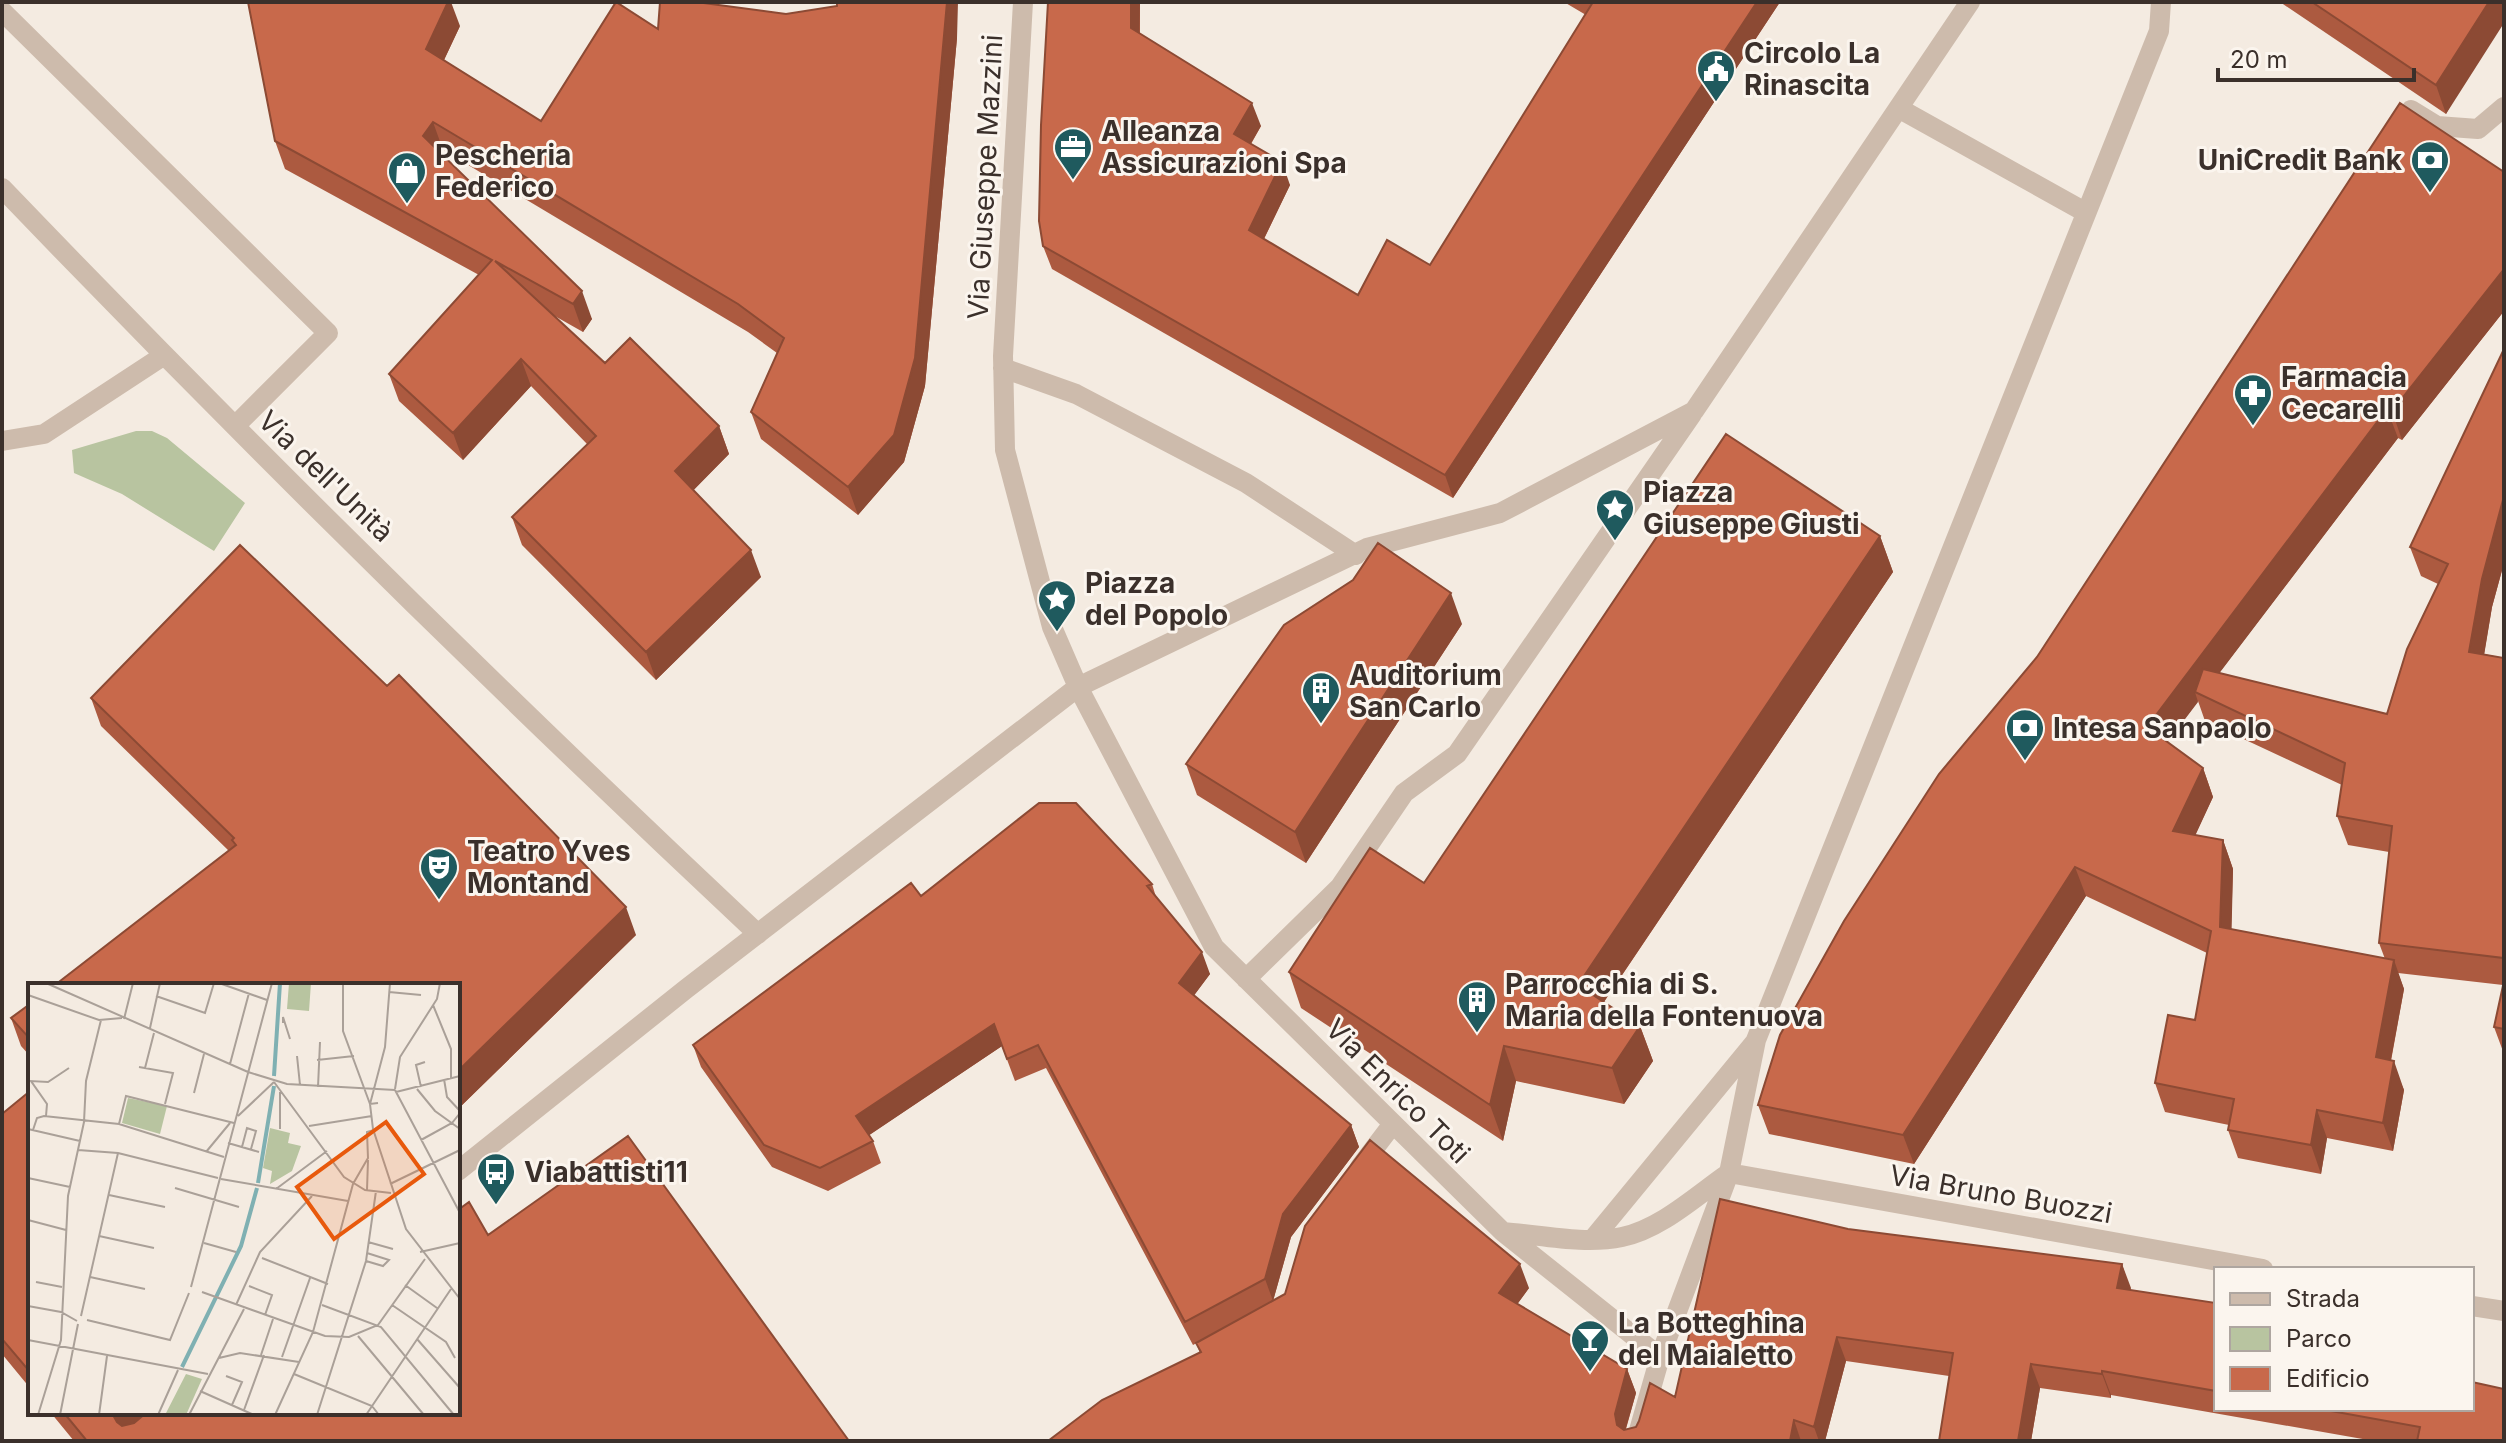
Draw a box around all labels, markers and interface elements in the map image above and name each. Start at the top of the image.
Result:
scale bar [2218,32,2414,82]
street label: Via Giuseppe Mazzini [961,34,1009,320]
place label: Circolo La Rinascita [1744,36,1880,102]
text: 20 m [2230,45,2288,74]
public building icon: Circolo La Rinascita [1695,48,1737,103]
place label: Alleanza Assicurazioni Spa [1101,114,1347,180]
office icon: Alleanza Assicurazioni Spa [1052,126,1094,181]
place label: Pescheria Federico [435,138,571,204]
bank icon: UniCredit Bank [2409,139,2451,194]
place label: UniCredit Bank [2198,143,2403,177]
shop icon: Pescheria Federico [386,150,428,205]
place label: Farmacia Cecarelli [2281,360,2407,426]
pharmacy icon: Farmacia Cecarelli [2232,372,2274,427]
street label: Via dell'Unità [251,403,401,549]
place label: Piazza Giuseppe Giusti [1643,475,1860,541]
place icon: Piazza Giuseppe Giusti [1594,487,1636,542]
place label: Piazza del Popolo [1085,566,1228,632]
place icon: Piazza del Popolo [1036,578,1078,633]
place label: Auditorium San Carlo [1349,658,1502,724]
building icon: Auditorium San Carlo [1300,670,1342,725]
bank icon: Intesa Sanpaolo [2004,707,2046,762]
place label: Intesa Sanpaolo [2053,711,2272,745]
place label: Teatro Yves Montand [467,834,631,900]
theatre icon: Teatro Yves Montand [418,846,460,901]
place label: Parrocchia di S. Maria della Fontenuova [1505,967,1823,1033]
building icon: Parrocchia di S. Maria della Fontenuova [1456,979,1498,1034]
inset map [28,983,460,1415]
street label: Via Enrico Toti [1319,1012,1477,1170]
bus stop icon: Viabattisti11 [475,1151,517,1206]
place label: Viabattisti11 [524,1155,688,1189]
street label: Via Bruno Buozzi [1887,1158,2115,1230]
legend [2214,1267,2474,1411]
text: Strada [2286,1284,2360,1313]
place label: La Botteghina del Maialetto [1618,1306,1805,1372]
bar icon: La Botteghina del Maialetto [1569,1318,1611,1373]
text: Parco [2286,1324,2352,1353]
text: Edificio [2286,1364,2370,1393]

